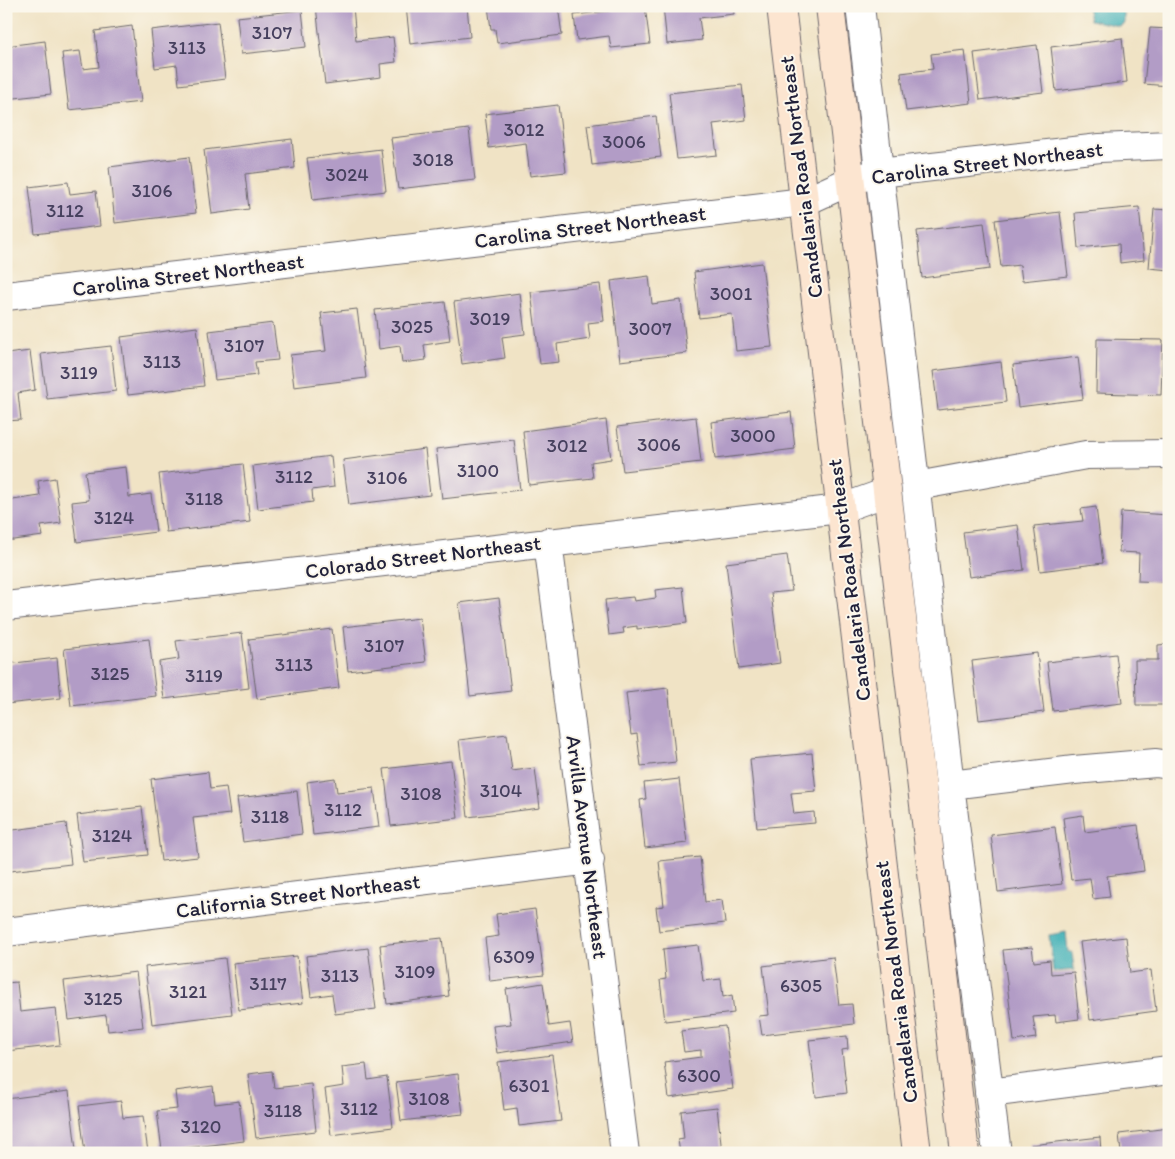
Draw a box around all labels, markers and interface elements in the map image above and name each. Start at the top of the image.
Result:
house number: 3107 [252,21,292,44]
house number: 3113 [168,36,206,59]
street label: Candelaria Road Northeast [773,54,828,300]
house number: 3012 [504,118,544,141]
house number: 3006 [602,130,646,153]
street label: Carolina Street Northeast [870,136,1104,189]
house number: 3018 [412,148,454,171]
house number: 3024 [325,163,369,186]
house number: 3106 [132,179,172,202]
house number: 3112 [46,199,84,222]
street label: Carolina Street Northeast [473,200,707,253]
street label: Carolina Street Northeast [71,248,305,301]
house number: 3001 [710,282,752,305]
house number: 3019 [470,307,510,330]
house number: 3025 [391,315,433,338]
house number: 3007 [628,317,672,340]
house number: 3107 [224,334,264,357]
house number: 3113 [143,350,181,373]
house number: 3119 [60,361,98,384]
house number: 3000 [730,424,776,447]
house number: 3006 [637,433,681,456]
house number: 3012 [547,434,587,457]
street label: Candelaria Road Northeast [821,457,876,703]
house number: 3100 [457,459,499,482]
house number: 3112 [275,465,313,488]
house number: 3106 [367,466,407,489]
house number: 3118 [185,487,223,510]
house number: 3124 [94,506,134,529]
street label: Colorado Street Northeast [304,530,542,583]
house number: 3107 [364,634,404,657]
house number: 3113 [275,653,313,676]
house number: 3125 [90,662,130,685]
house number: 3119 [185,664,223,687]
street label: Arvilla Avenue Northeast [561,734,614,960]
house number: 3104 [480,779,522,802]
house number: 3108 [400,782,442,805]
house number: 3112 [324,798,362,821]
house number: 3118 [251,805,289,828]
house number: 3124 [92,824,132,847]
street label: Candelaria Road Northeast [868,859,923,1105]
street label: California Street Northeast [174,868,422,923]
house number: 6309 [493,945,535,968]
house number: 3109 [395,960,435,983]
house number: 3113 [321,964,359,987]
house number: 3117 [249,972,287,995]
house number: 6305 [780,974,822,997]
house number: 3121 [169,980,207,1003]
house number: 3125 [83,987,123,1010]
house number: 6300 [677,1064,721,1087]
house number: 6301 [509,1074,550,1097]
house number: 3108 [408,1087,450,1110]
house number: 3112 [340,1097,378,1120]
house number: 3118 [264,1099,302,1122]
house number: 3120 [181,1115,221,1138]

